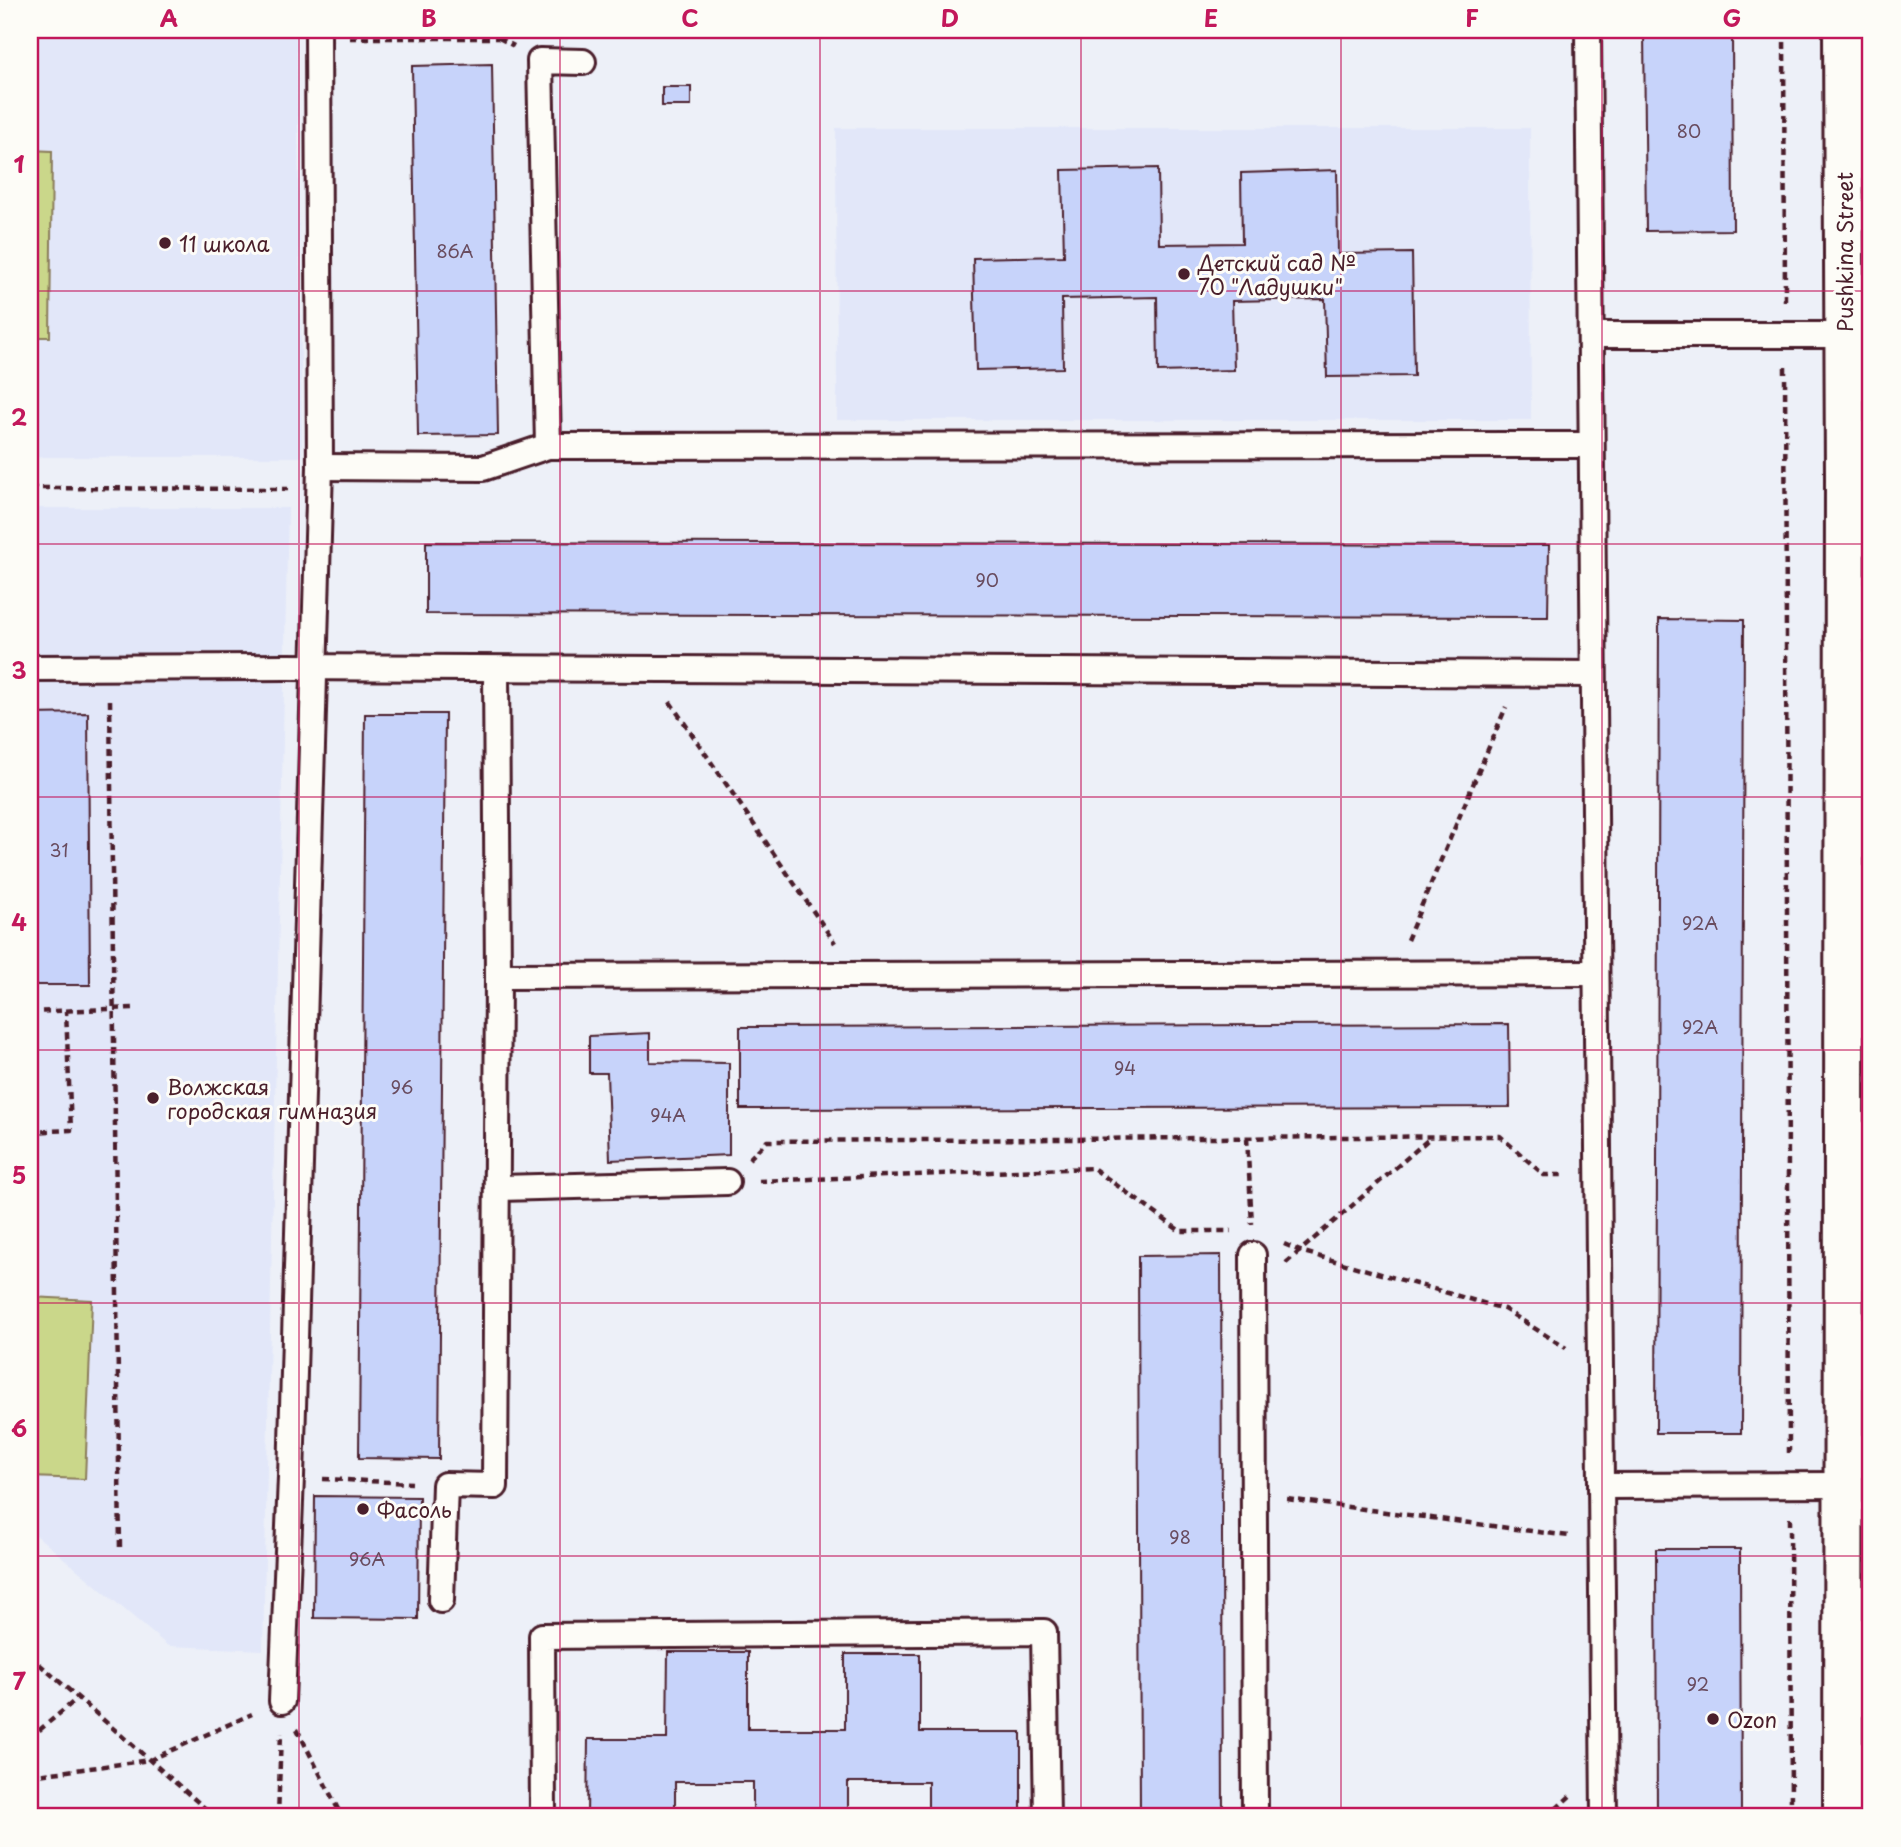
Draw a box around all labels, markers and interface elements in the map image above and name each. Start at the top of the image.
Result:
text: A [160,0,178,35]
text: B [421,0,437,35]
text: C [681,0,699,35]
text: D [941,0,959,35]
text: E [1204,0,1218,35]
text: F [1465,0,1479,35]
text: G [1723,0,1741,35]
house number: 80 [1677,117,1701,144]
text: 1 [14,146,25,181]
street label: Pushkina Street [1828,172,1860,332]
place label: 11 школа [179,227,270,259]
marker: 11 школа [157,235,173,251]
house number: 86А [436,237,474,264]
place label: Детский сад № 70 "Ладушки" [1197,246,1356,302]
marker: Детский сад № 70 "Ладушки" [1176,266,1192,282]
text: 2 [11,399,27,434]
house number: 90 [975,566,999,593]
text: 3 [11,652,27,687]
house number: 31 [50,836,68,863]
text: 4 [11,904,27,939]
house number: 92А [1682,909,1718,936]
house number: 92А [1682,1013,1718,1040]
house number: 94 [1114,1054,1136,1081]
place label: Волжская городская гимназия [167,1070,377,1126]
house number: 96 [391,1073,413,1100]
marker: Волжская городская гимназия [145,1090,161,1106]
house number: 94А [650,1101,686,1128]
text: 5 [12,1157,26,1192]
text: 6 [11,1410,27,1445]
place label: Фасоль [377,1493,452,1525]
marker: Фасоль [355,1501,371,1517]
house number: 98 [1169,1523,1191,1550]
house number: 96А [349,1545,385,1572]
text: 7 [12,1663,26,1698]
house number: 92 [1687,1670,1709,1697]
place label: Ozon [1727,1703,1777,1735]
marker: Ozon [1705,1711,1721,1727]

